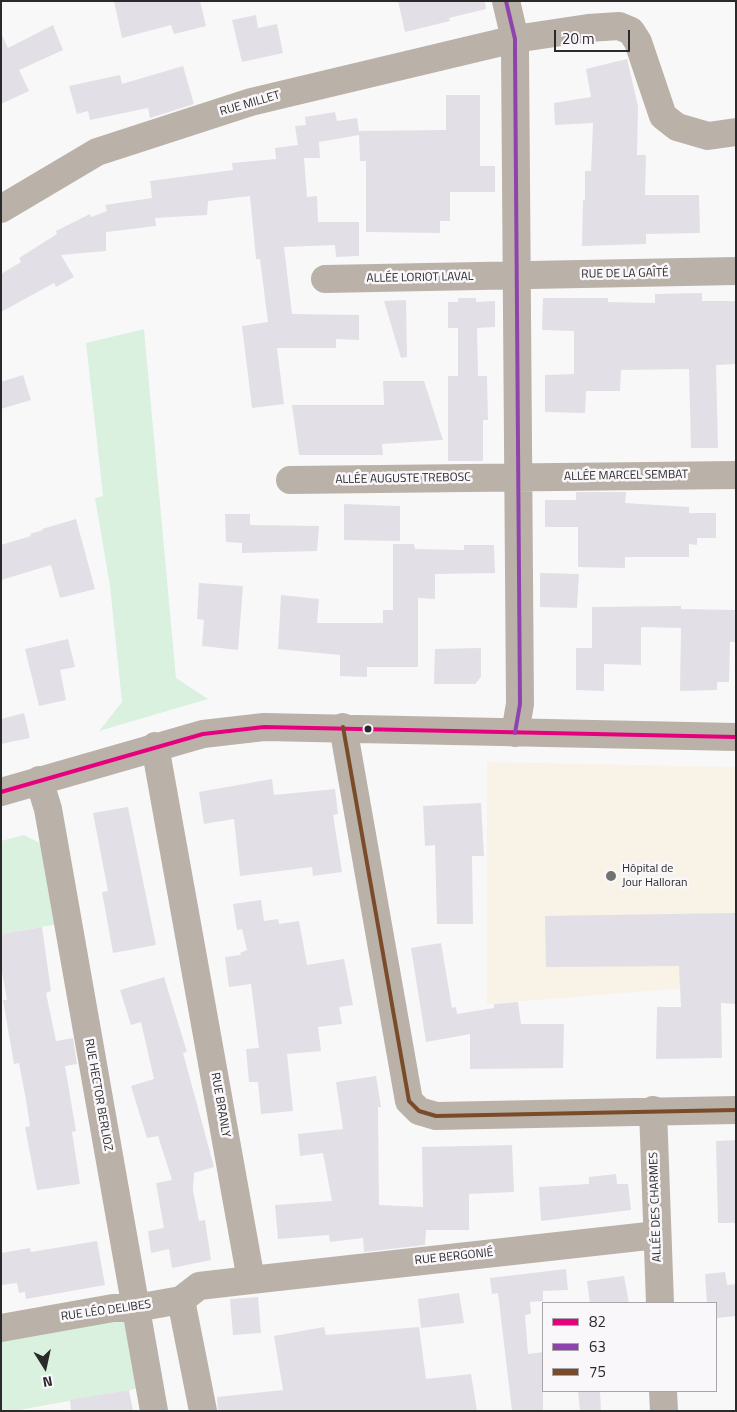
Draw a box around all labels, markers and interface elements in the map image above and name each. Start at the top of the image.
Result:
scale bar [557,20,633,52]
text: 20 m [562,27,595,50]
street label: RUE MILLET [218,89,282,119]
street label: RUE DE LA GAÎTÉ [581,266,669,282]
street label: ALLÉE LORIOT LAVAL [366,270,474,286]
street label: ALLÉE MARCEL SEMBAT [564,468,688,484]
street label: ALLÉE AUGUSTE TREBOSC [335,471,471,487]
unlabelled marker [363,724,373,734]
place label: Hôpital de Jour Halloran [622,862,688,890]
marker: Hôpital de Jour Halloran [604,869,618,883]
street label: RUE HECTOR BERLIOZ [81,1038,115,1152]
street label: RUE BRANLY [207,1071,233,1139]
street label: ALLÉE DES CHARMES [647,1152,665,1262]
street label: RUE BERGONIÉ [414,1246,494,1268]
street label: RUE LÉO DELIBES [60,1298,152,1324]
legend [542,1302,717,1392]
text: 82 [589,1310,606,1333]
text: 63 [589,1335,606,1358]
north arrow [20,1342,70,1392]
text: 75 [589,1360,606,1383]
text: N [41,1371,54,1393]

